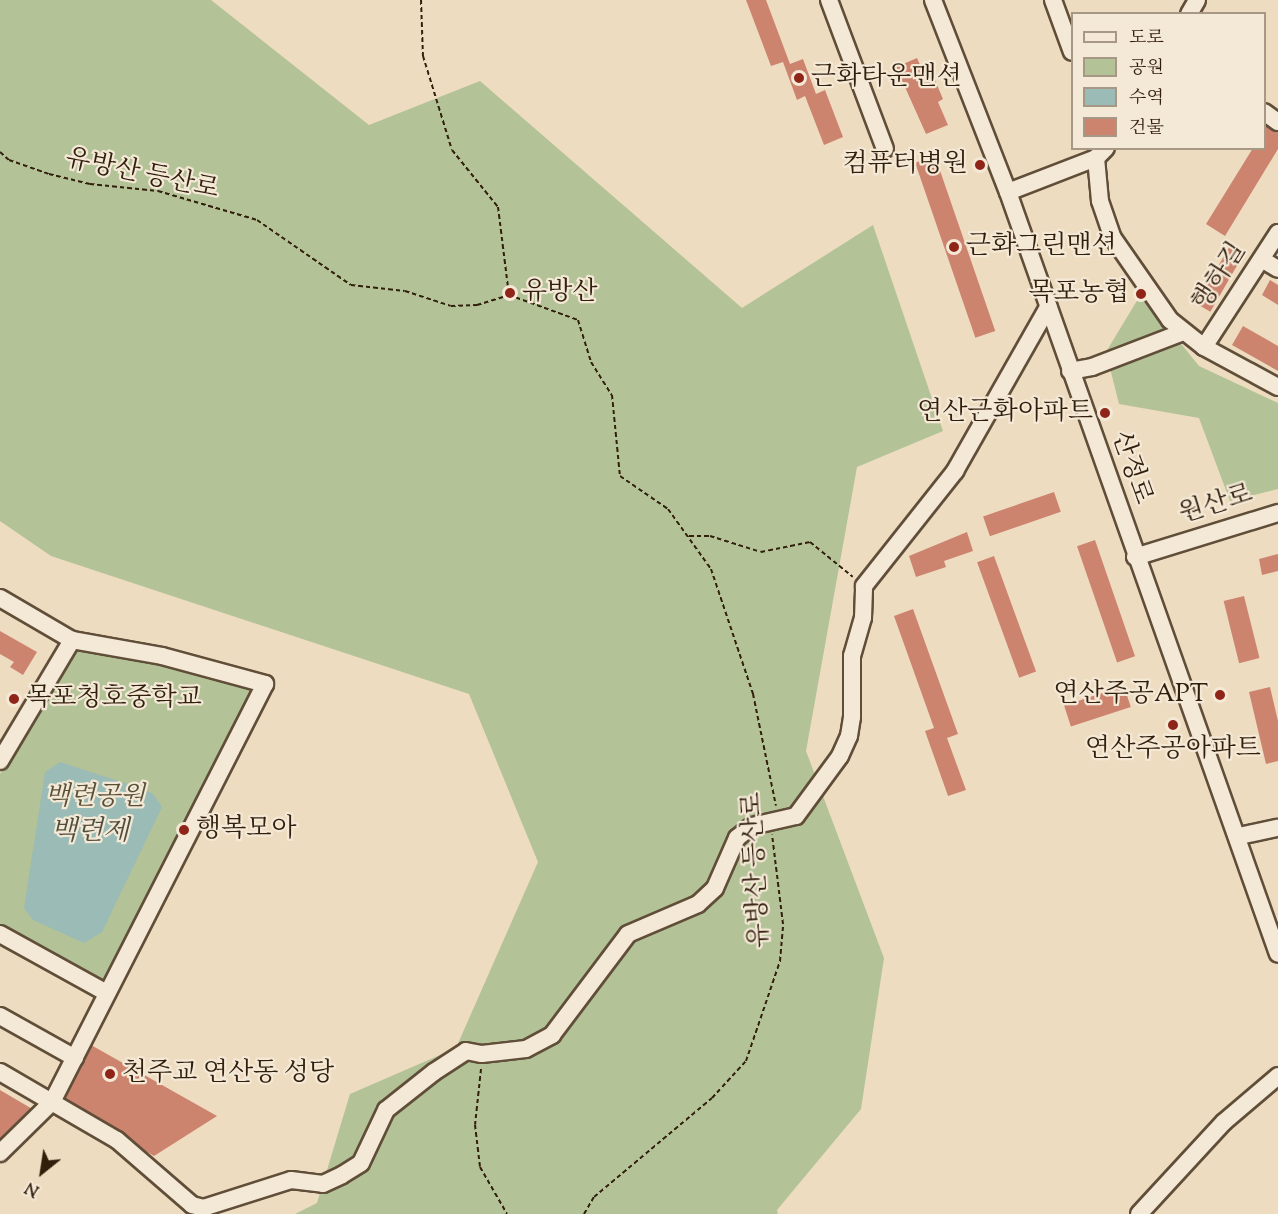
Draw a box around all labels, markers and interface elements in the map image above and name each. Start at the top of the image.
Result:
legend [1071,12,1266,150]
text: 도로 [1129,26,1164,52]
text: 공원 [1129,56,1164,82]
place label: 근화타운맨션 [811,62,962,94]
marker: 근화타운맨션 [792,71,806,85]
text: 수역 [1129,86,1164,112]
text: 건물 [1129,116,1164,142]
street label: 유방산 등산로 [62,143,222,207]
place label: 컴퓨터병원 [842,149,968,181]
marker: 컴퓨터병원 [973,158,987,172]
place label: 근화그린맨션 [966,231,1117,263]
street label: 행하길 [1186,237,1254,317]
marker: 근화그린맨션 [947,240,961,254]
place label: 유방산 [522,277,597,309]
place label: 목포농협 [1029,278,1129,310]
marker: 유방산 [503,286,517,300]
marker: 목포농협 [1134,287,1148,301]
place label: 연산근화아파트 [917,397,1093,429]
marker: 연산근화아파트 [1098,406,1112,420]
street label: 산정로 [1104,427,1158,509]
street label: 원산로 [1175,479,1257,531]
place label: 연산주공APT [1053,679,1208,711]
place label: 목포청호중학교 [26,683,202,715]
marker: 연산주공APT [1213,688,1227,702]
marker: 목포청호중학교 [7,692,21,706]
marker: 연산주공아파트 [1166,718,1180,732]
place label: 연산주공아파트 [1085,734,1261,766]
park label: 백련공원 [45,782,145,814]
street label: 유방산 등산로 [737,791,777,949]
place label: 행복모아 [196,814,296,846]
water label: 백련제 [51,817,129,849]
marker: 행복모아 [177,823,191,837]
place label: 천주교 연산동 성당 [122,1058,334,1090]
marker: 천주교 연산동 성당 [103,1067,117,1081]
north arrow [12,1142,72,1202]
text: N [21,1175,44,1201]

